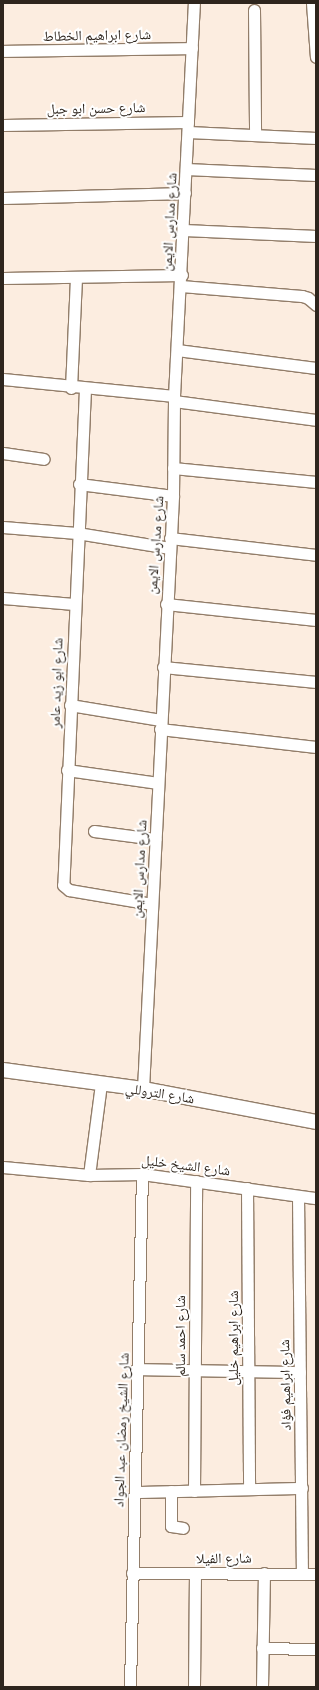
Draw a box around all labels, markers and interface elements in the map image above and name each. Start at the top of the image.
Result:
street label: شارع ابراهيم الخطاط [43,26,151,44]
street label: شارع حسن ابو جبل [47,99,145,117]
street label: شارع مدارس الايمن [158,172,180,272]
street label: شارع مدارس الايمن [143,495,167,595]
street label: شارع ابو زيد عامر [46,637,66,729]
street label: شارع مدارس الايمن [128,819,150,919]
street label: شارع التروللي [124,1079,196,1107]
street label: شارع الشيخ خليل [141,1151,231,1179]
street label: شارع ابراهيم خليل [225,1290,241,1386]
street label: شارع احمد سالم [172,1295,188,1377]
street label: شارع ابراهيم فؤاد [276,1339,294,1431]
street label: شارع الشيخ رمضان عبد الجواد [110,1353,132,1507]
street label: شارع الفيلا [196,1549,252,1567]

